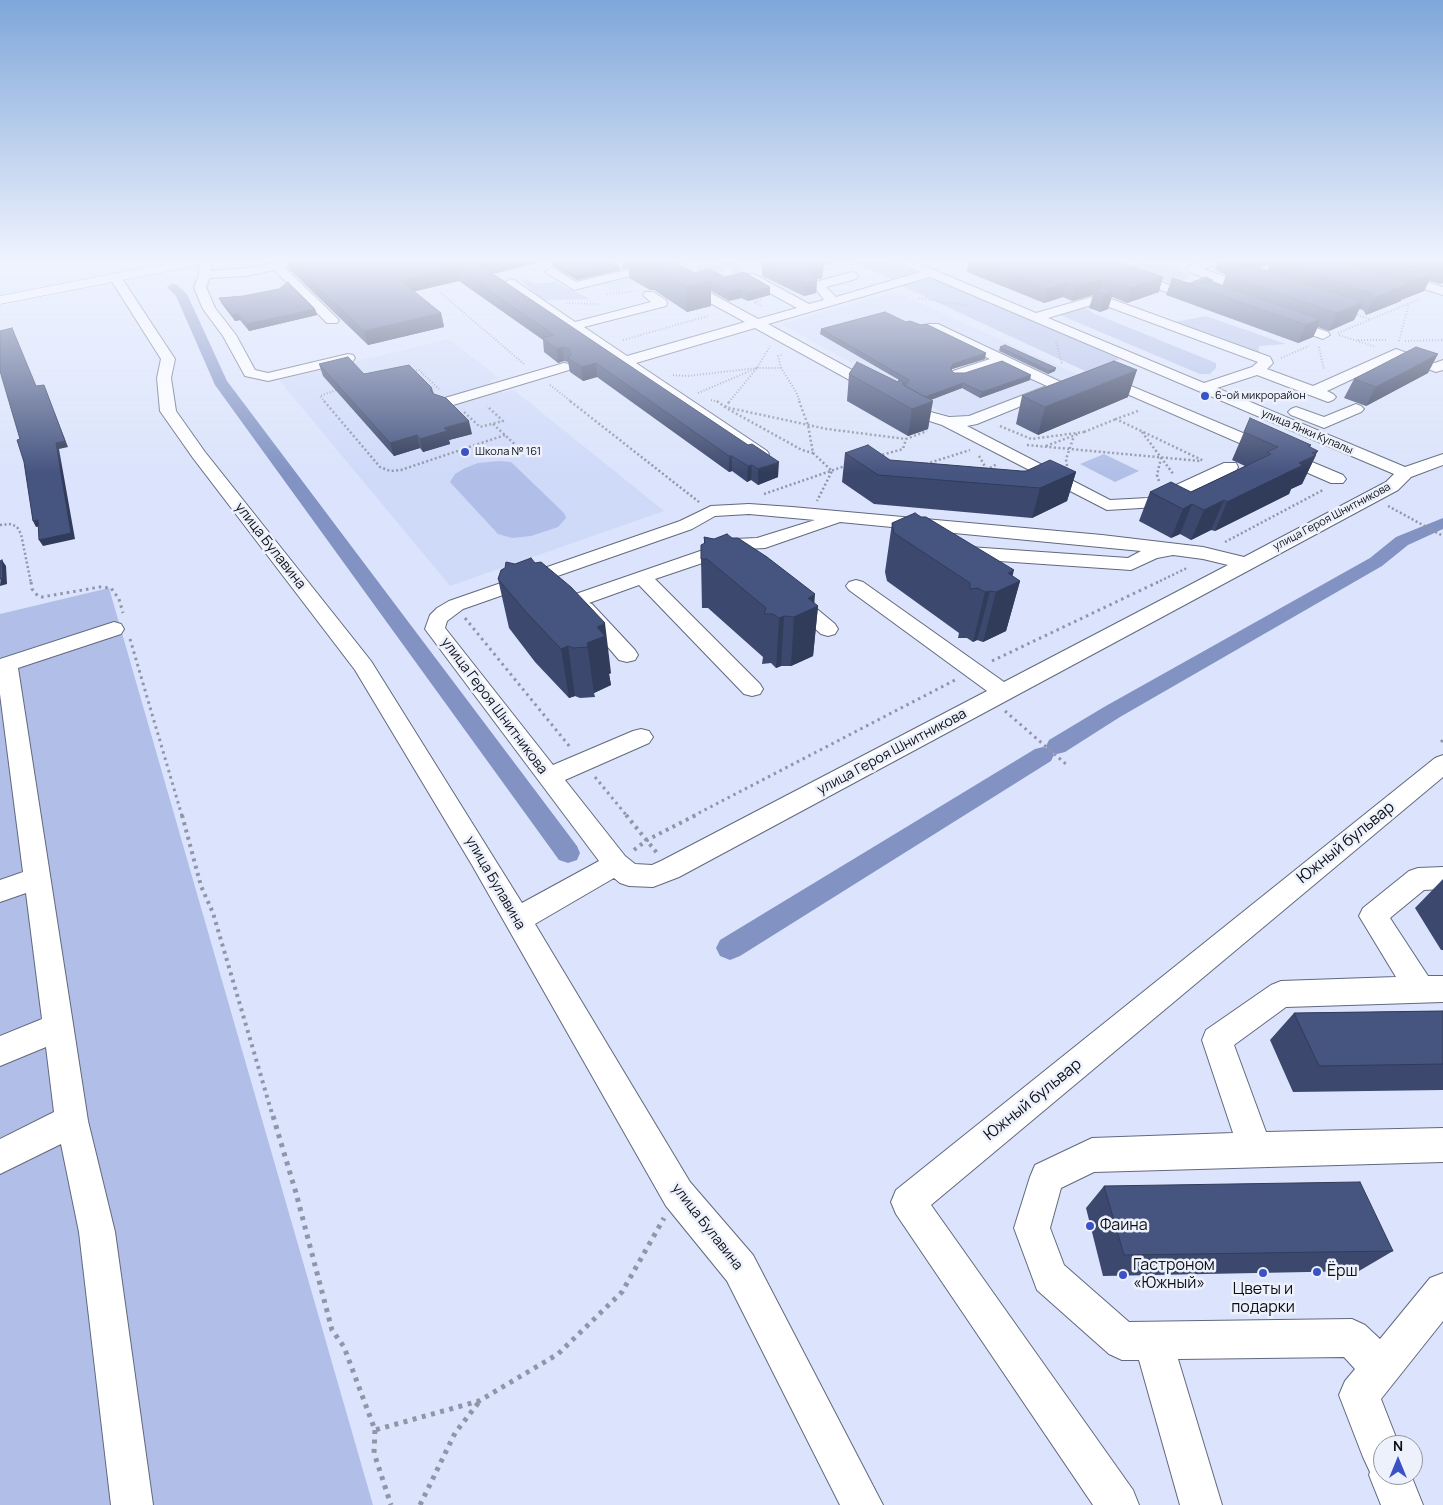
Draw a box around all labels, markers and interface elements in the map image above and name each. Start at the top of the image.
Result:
place label: 6-ой микрорайон [1215,389,1306,403]
marker: 6-ой микрорайон [1199,390,1211,402]
street label: улица Янки Купалы [1259,407,1355,457]
place label: Школа № 161 [475,445,541,459]
marker: Школа № 161 [459,446,471,458]
street label: улица Героя Шнитникова [1271,480,1393,554]
street label: улица Булавина [231,499,309,593]
street label: улица Героя Шнитникова [437,634,551,778]
street label: улица Героя Шнитникова [814,705,970,799]
street label: Южный бульвар [1293,798,1399,888]
street label: улица Булавина [461,833,529,933]
street label: Южный бульвар [980,1055,1086,1145]
street label: улица Булавина [668,1180,746,1274]
place label: Фаина [1100,1216,1148,1236]
marker: Фаина [1084,1220,1096,1232]
place label: Гастроном «Южный» [1133,1256,1215,1294]
place label: Ёрш [1327,1262,1358,1282]
marker: Ёрш [1311,1266,1323,1278]
marker: Цветы и подарки [1257,1267,1269,1279]
marker: Гастроном «Южный» [1117,1269,1129,1281]
place label: Цветы и подарки [1231,1280,1295,1318]
north arrow [1373,1435,1423,1485]
text: N [1393,1436,1403,1455]

